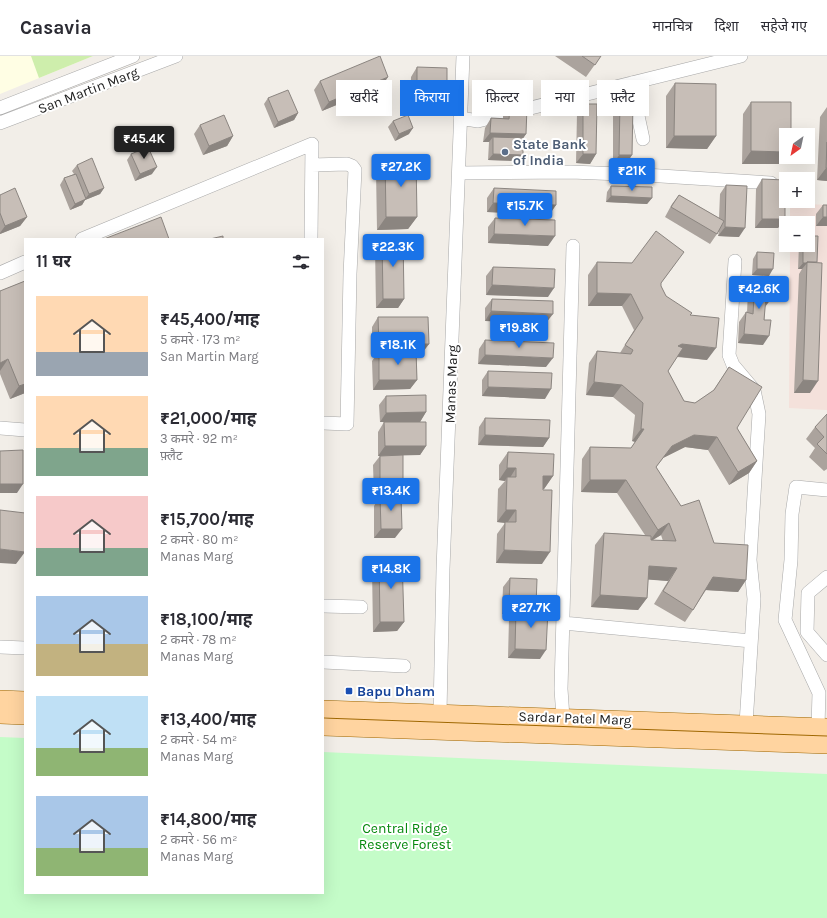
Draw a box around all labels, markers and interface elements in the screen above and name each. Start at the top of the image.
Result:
text: Casavia [20,17,92,39]
text: मानचित्र [653,18,693,35]
text: दिशा [715,18,739,35]
text: सहेजे गए [761,18,807,35]
street label: San Martin Marg [36,63,141,117]
chip: खरीदें [336,80,392,116]
chip: किराया [400,80,464,116]
chip: फ़िल्टर [472,80,533,116]
chip: नया [541,80,589,116]
chip: फ़्लैट [597,80,649,116]
pin: ₹45.4K [111,126,177,160]
north arrow [779,128,815,164]
map controls [779,128,815,252]
text: ₹45.4K [123,131,165,146]
place label: State Bank of India [513,136,587,169]
marker: State Bank of India [500,147,510,157]
pin: ₹27.2K [368,154,434,188]
pin: ₹21K [608,158,656,192]
text: ₹27.2K [381,159,421,174]
text: ₹21K [618,163,646,178]
button: + [779,172,815,208]
pin: ₹15.7K [492,193,558,227]
text: ₹15.7K [506,198,544,213]
button: − [779,216,815,252]
pin: ₹22.3K [360,234,426,268]
text: ₹22.3K [372,239,414,254]
text: 11 घर [36,251,71,271]
icon: filters [290,251,312,273]
pin: ₹42.6K [726,276,792,310]
text: ₹42.6K [738,281,780,296]
text: ₹45,400/माह [160,309,259,329]
icon: home [68,312,116,360]
pin: ₹19.8K [486,315,552,349]
text: ₹19.8K [499,320,539,335]
text: 5 कमरे · 173 m² [160,332,241,347]
pin: ₹18.1K [365,332,431,366]
text: ₹18.1K [380,337,416,352]
street label: Manas Marg [442,344,461,424]
text: San Martin Marg [160,349,259,364]
text: ₹21,000/माह [160,408,256,428]
icon: home [68,412,116,460]
text: 3 कमरे · 92 m² [160,431,238,446]
text: फ़्लैट [160,448,183,463]
pin: ₹13.4K [358,478,424,512]
text: ₹13.4K [371,483,411,498]
text: ₹15,700/माह [160,509,254,529]
icon: home [68,512,116,560]
text: 2 कमरे · 80 m² [160,532,238,547]
text: Manas Marg [160,549,233,564]
pin: ₹14.8K [358,556,424,590]
text: ₹14.8K [371,561,411,576]
pin: ₹27.7K [498,595,564,629]
text: ₹27.7K [511,600,551,615]
text: ₹18,100/माह [160,609,252,629]
icon: home [68,612,116,660]
text: 2 कमरे · 78 m² [160,632,237,647]
text: Manas Marg [160,649,233,664]
place label: Bapu Dham [357,683,435,700]
marker: Bapu Dham [344,686,354,696]
street label: Sardar Patel Marg [518,708,632,729]
text: ₹13,400/माह [160,709,256,729]
icon: home [68,712,116,760]
text: 2 कमरे · 54 m² [160,732,237,747]
text: Manas Marg [160,749,233,764]
text: ₹14,800/माह [160,809,256,829]
icon: home [68,812,116,860]
park label: Central Ridge Reserve Forest [359,820,451,853]
text: 2 कमरे · 56 m² [160,832,237,847]
text: Manas Marg [160,849,233,864]

